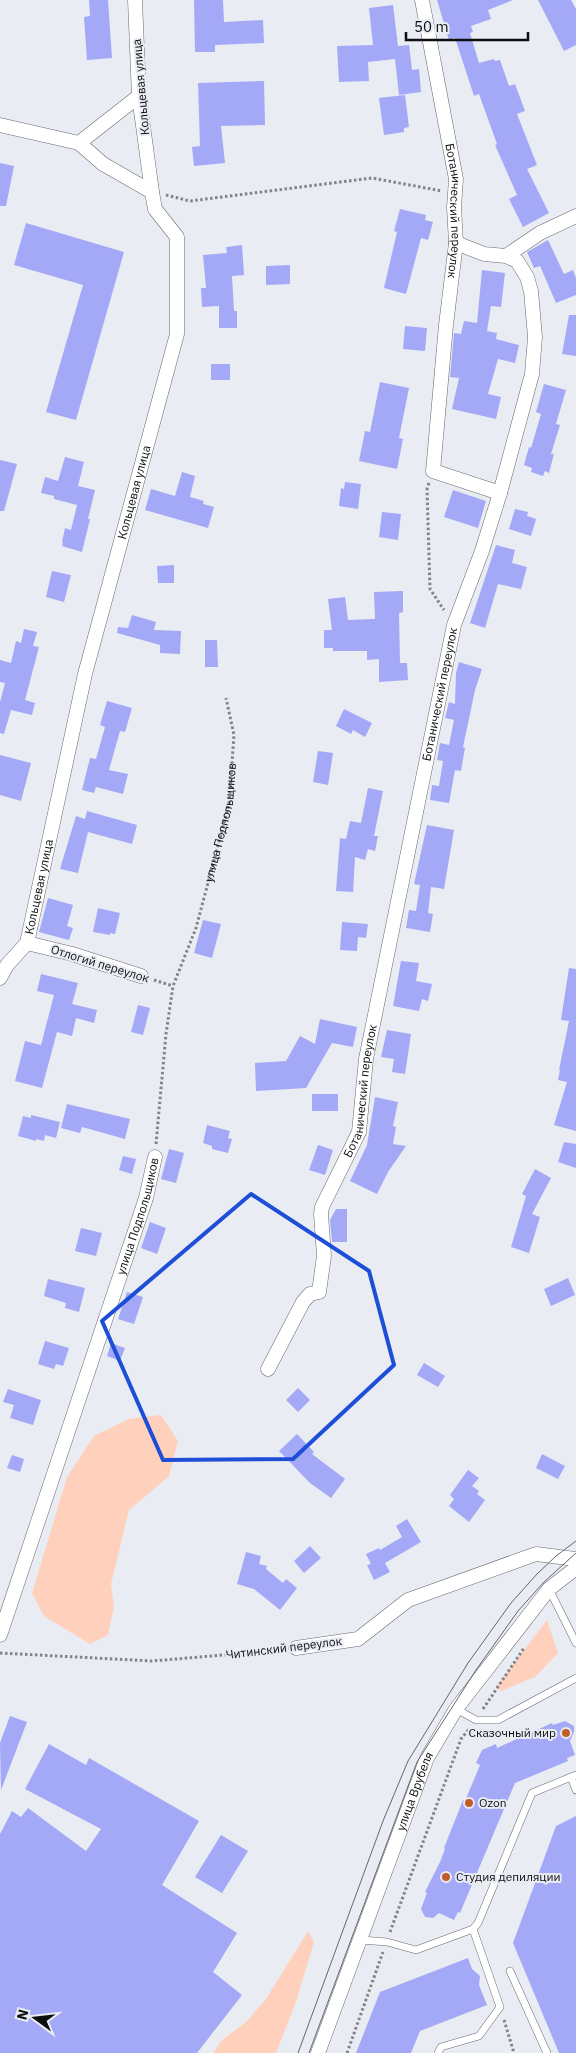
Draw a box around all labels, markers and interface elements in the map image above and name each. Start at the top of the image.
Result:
scale bar [406,10,528,42]
text: 50 m [414,17,449,36]
street label: Кольцевая улица [129,38,152,136]
street label: Ботанический переулок [442,142,464,280]
street label: Кольцевая улица [114,443,154,541]
street label: Ботанический переулок [419,626,460,762]
street label: улица Подпольщиков [201,762,239,884]
street label: Кольцевая улица [21,837,56,936]
street label: Отлогий переулок [49,941,152,986]
street label: Ботанический переулок [340,1023,380,1160]
street label: улица Подпольщиков [113,1156,162,1277]
street label: Читинский переулок [225,1633,343,1662]
place label: Сказочный мир [468,1725,556,1740]
marker: Сказочный мир [560,1727,572,1739]
street label: улица Врубеля [393,1749,436,1833]
place label: Ozon [479,1795,506,1810]
marker: Ozon [463,1797,475,1809]
place label: Студия депиляции [456,1869,561,1884]
marker: Студия депиляции [440,1871,452,1883]
north arrow [10,1993,60,2043]
text: N [12,2007,32,2022]

